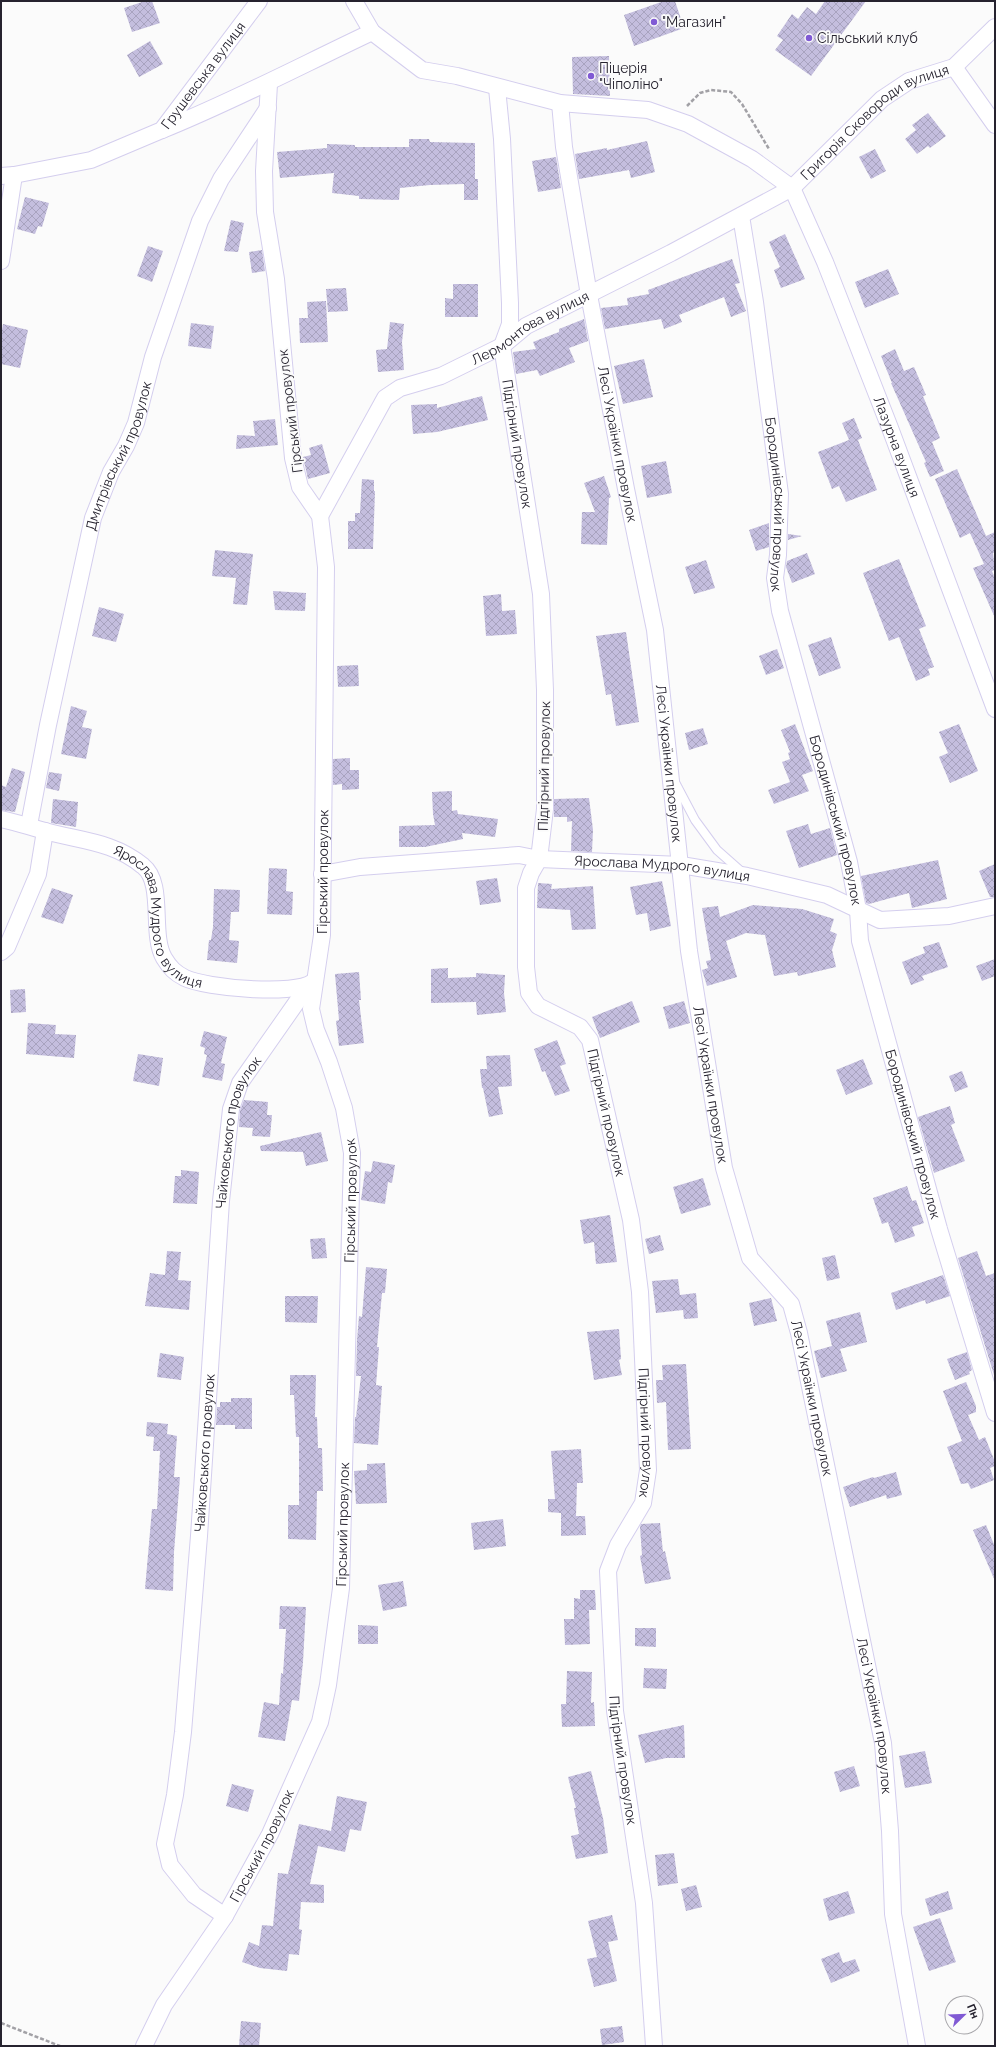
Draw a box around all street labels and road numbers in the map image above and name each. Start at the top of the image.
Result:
street label: Грушевська вулиця [158,19,249,132]
street label: Григорія Сковороди вулиця [797,61,951,183]
street label: Лермонтова вулиця [469,288,591,368]
street label: Гірський провулок [274,348,306,474]
street label: Лесі Українки провулок [595,364,641,524]
street label: Підгірний провулок [499,378,535,510]
street label: Дмитрівський провулок [82,379,154,532]
street label: Лазурна вулиця [870,394,923,500]
street label: Бородинівський провулок [762,416,788,593]
street label: Лесі Українки провулок [653,684,685,843]
street label: Підгірний провулок [535,701,553,831]
street label: Бородинівський провулок [806,733,865,907]
street label: Гірський провулок [314,809,331,934]
street label: Ярослава Мудрого вулиця [111,842,204,991]
street label: Ярослава Мудрого вулиця [574,852,751,884]
street label: Лесі Українки провулок [690,1005,731,1164]
street label: Підгірний провулок [584,1047,629,1178]
street label: Бородинівський провулок [882,1048,944,1221]
street label: Чайковського провулок [213,1053,264,1209]
street label: Гірський провулок [341,1137,360,1263]
street label: Лесі Українки провулок [788,1318,836,1477]
street label: Підгірний провулок [635,1367,656,1499]
street label: Чайковського провулок [191,1373,218,1533]
street label: Гірський провулок [333,1462,352,1587]
street label: Лесі Українки провулок [854,1636,895,1795]
street label: Підгірний провулок [606,1695,640,1826]
street label: Гірський провулок [226,1787,297,1905]

